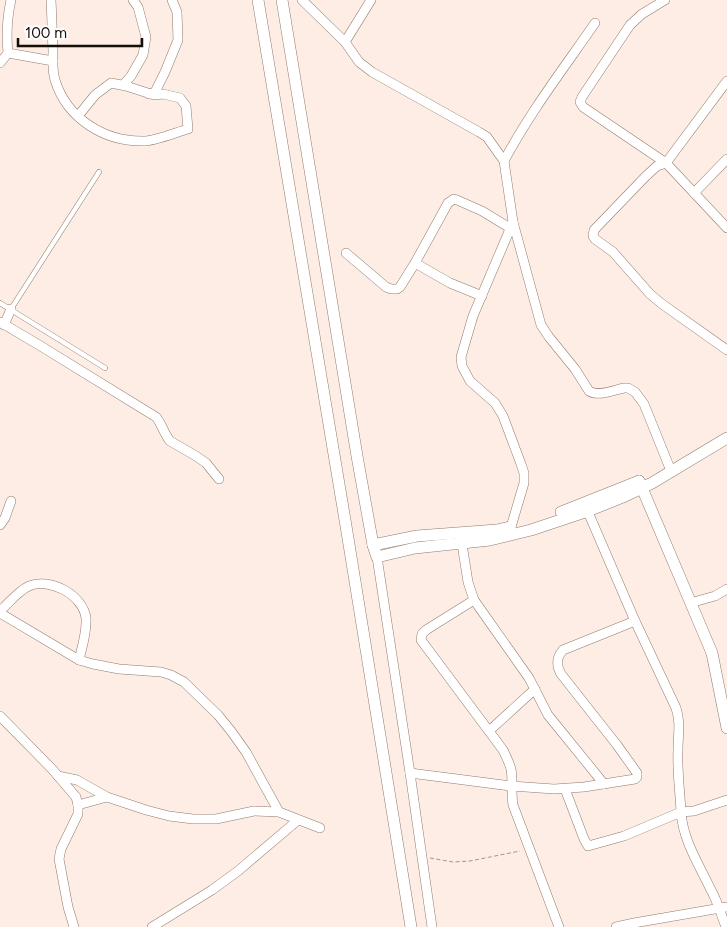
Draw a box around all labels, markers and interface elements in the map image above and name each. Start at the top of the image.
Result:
scale bar [18,15,141,47]
text: 100 m [25,24,67,42]

